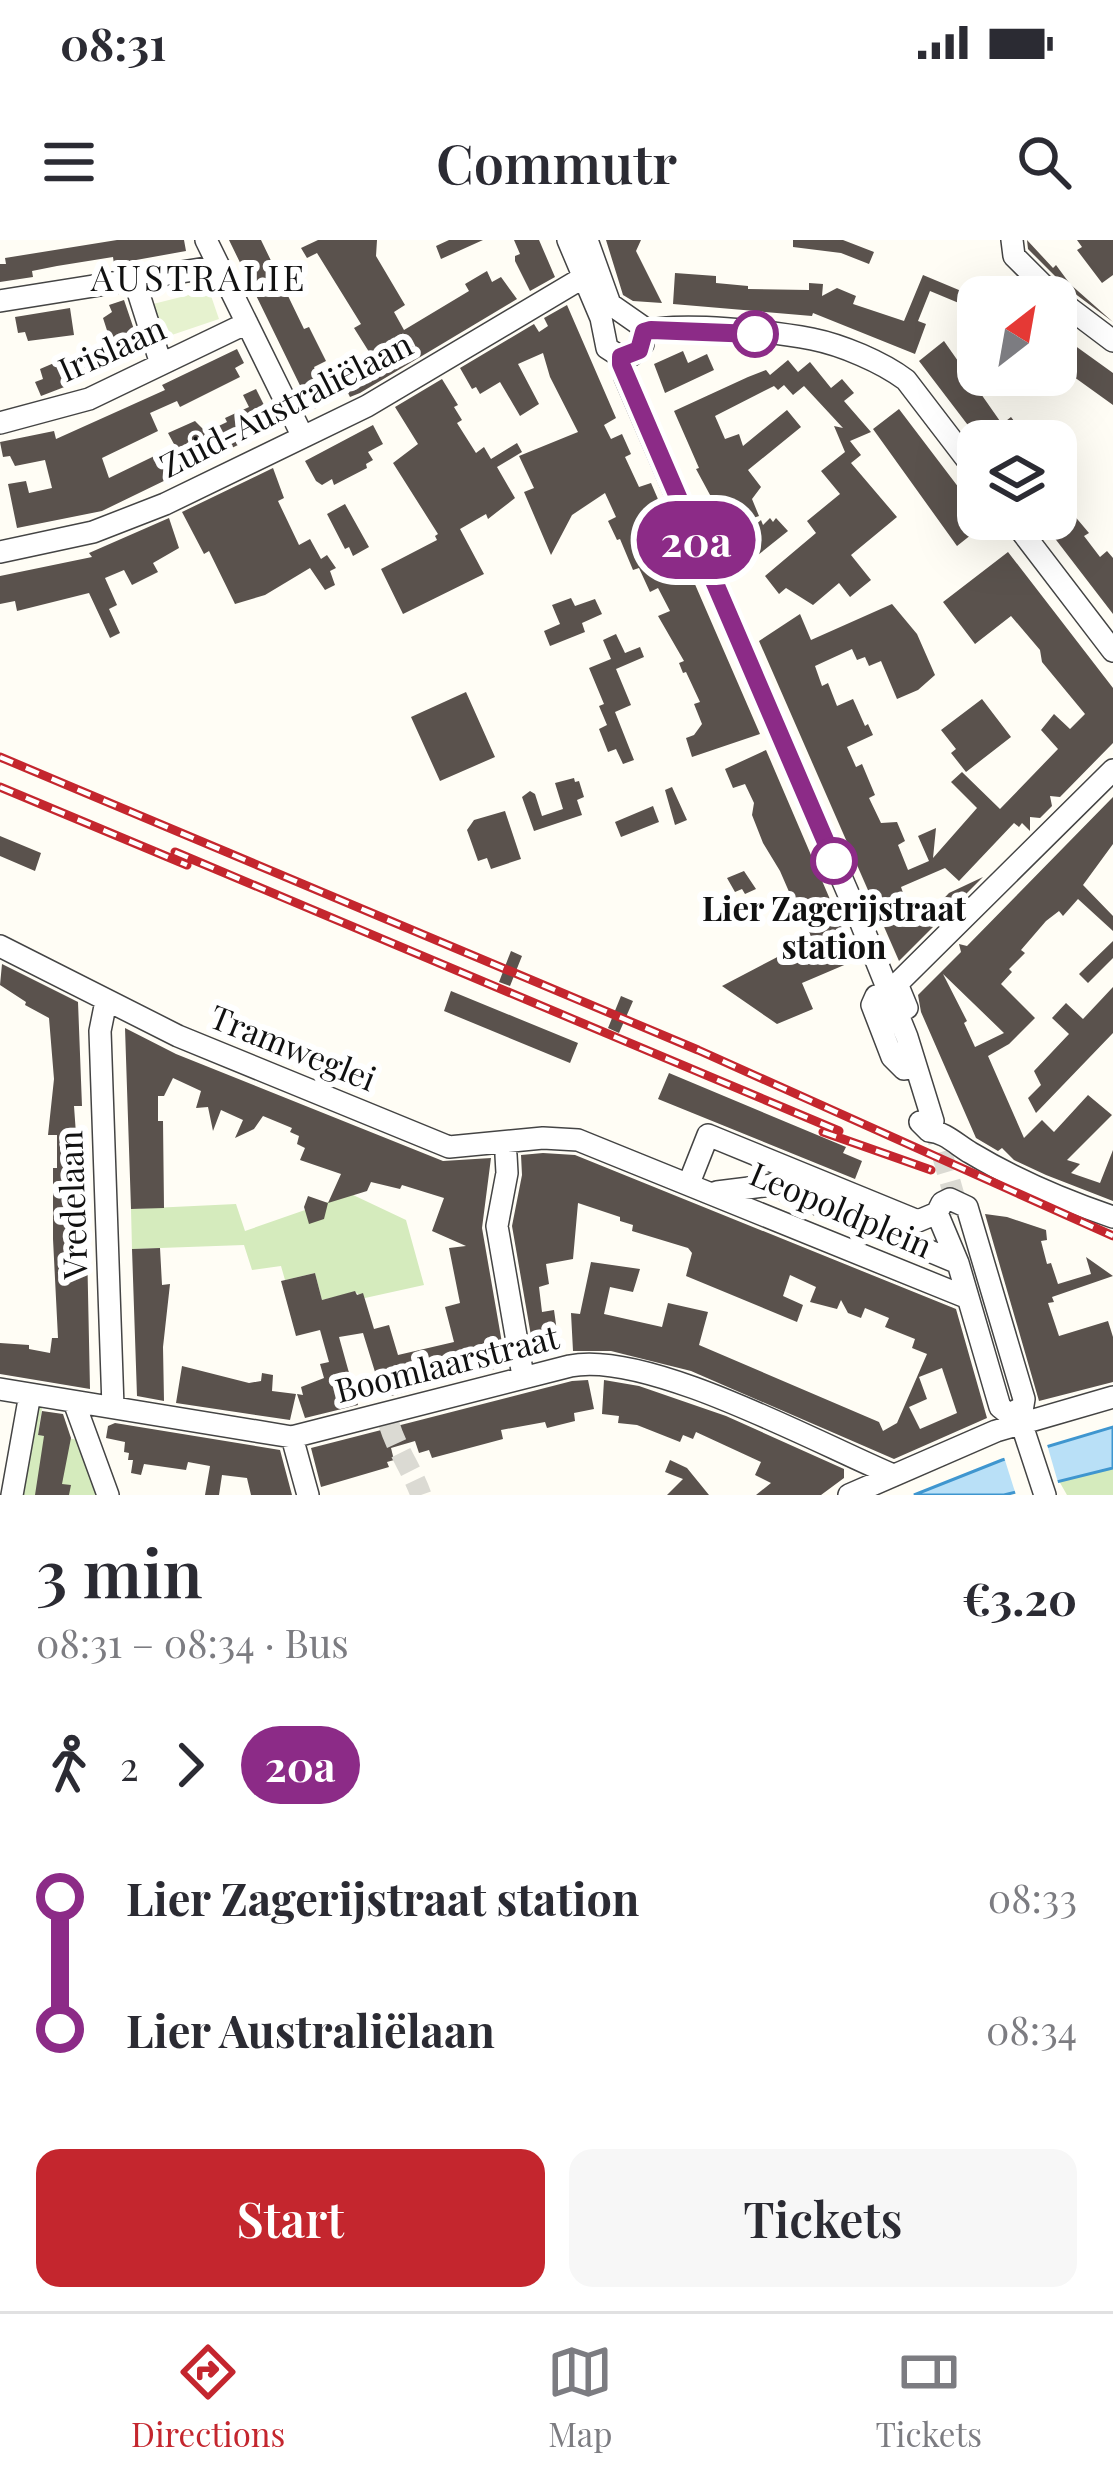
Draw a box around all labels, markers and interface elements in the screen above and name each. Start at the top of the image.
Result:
text: 08:31 [60,12,167,72]
text: Commutr [436,126,677,198]
icon: menu [36,129,102,195]
icon: search [1011,129,1077,195]
district label: AUSTRALIE [90,252,307,300]
north arrow [957,276,1077,396]
map controls [957,276,1077,540]
street label: Irislaan [51,304,172,390]
unlabelled marker [733,312,777,356]
street label: Zuid-Australiëlaan [151,320,419,486]
button: layers [957,420,1077,540]
line badge: 20a [627,501,765,579]
text: 20a [661,512,731,568]
marker: Lier Zagerijstraat station [812,839,856,883]
place label: Lier Zagerijstraat station [702,885,966,967]
street label: Tramweglei [204,993,383,1099]
street label: Vredelaan [46,1130,96,1281]
street label: Leopoldplein [744,1150,940,1266]
street label: Boomlaarstraat [330,1313,564,1411]
text: 3 min [36,1527,203,1615]
text: €3.20 [962,1567,1077,1627]
text: 08:31 – 08:34 · Bus [36,1616,349,1668]
icon: walk [36,1732,102,1798]
icon: forward [157,1732,223,1798]
text: 20a [265,1737,336,1793]
text: 2 [120,1739,139,1791]
text: Lier Zagerijstraat station [126,1867,639,1927]
text: 08:33 [988,1871,1077,1923]
text: Lier Australiëlaan [126,1999,495,2059]
text: 08:34 [986,2003,1077,2055]
button: Start [36,2149,545,2287]
button: Tickets [569,2149,1077,2287]
tab: Directions [131,2339,285,2455]
tab: Map [547,2339,613,2455]
tab: Tickets [875,2339,982,2455]

